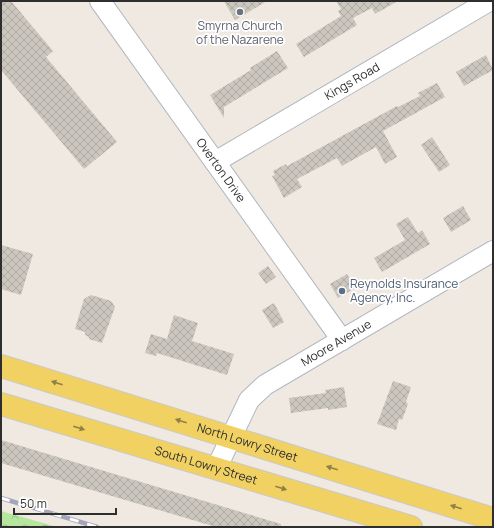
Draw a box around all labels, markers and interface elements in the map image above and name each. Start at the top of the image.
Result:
marker: Smyrna Church of the Nazarene [235,7,245,17]
place label: Smyrna Church of the Nazarene [196,17,284,48]
street label: Kings Road [321,58,383,104]
street label: Overton Drive [192,134,250,206]
place label: Reynolds Insurance Agency, Inc. [350,275,458,306]
marker: Reynolds Insurance Agency, Inc. [337,286,347,296]
street label: Moore Avenue [298,315,374,370]
one-way arrow [51,379,63,385]
one-way arrow [175,418,187,424]
street label: North Lowry Street [195,419,300,466]
one-way arrow [73,425,85,431]
street label: South Lowry Street [153,442,260,489]
one-way arrow [326,465,338,471]
one-way arrow [275,485,287,491]
scale bar [14,490,116,516]
text: 50 m [20,495,47,512]
one-way arrow [449,504,461,510]

